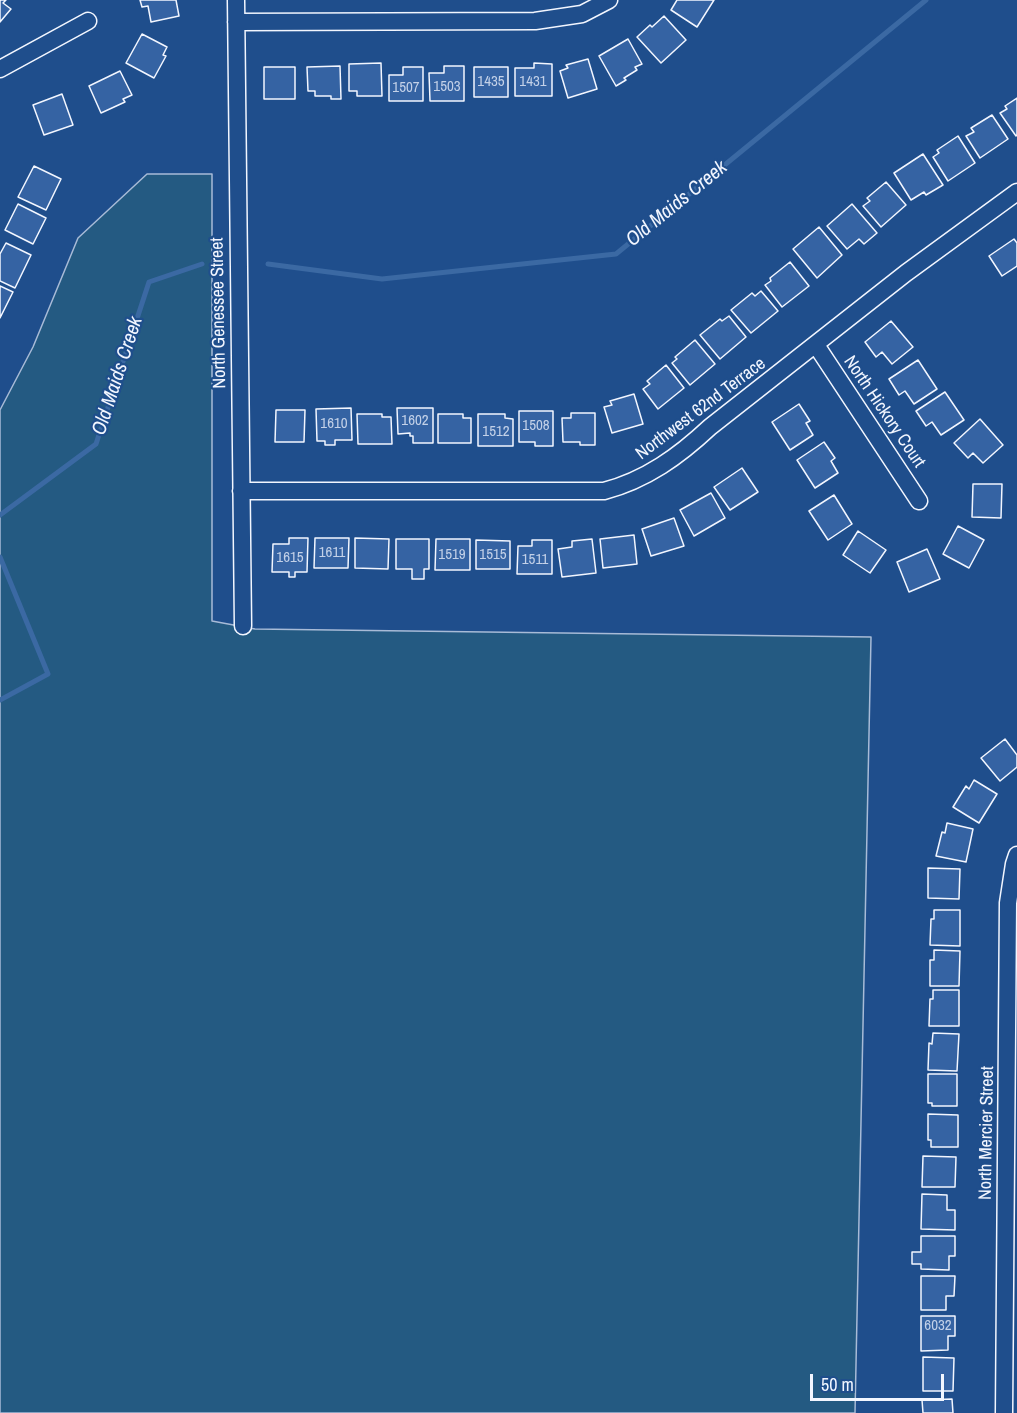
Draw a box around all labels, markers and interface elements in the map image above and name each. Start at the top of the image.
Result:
house number: 1435 [477,73,505,91]
house number: 1431 [519,73,547,91]
house number: 1503 [433,78,461,96]
house number: 1507 [392,79,420,97]
water label: Old Maids Creek [622,156,732,252]
street label: North Genessee Street [207,237,231,389]
water label: Old Maids Creek [88,314,148,438]
street label: North Hickory Court [839,352,929,472]
street label: Northwest 62nd Terrace [632,353,770,465]
house number: 1602 [401,412,429,430]
house number: 1610 [320,415,348,433]
house number: 1508 [522,417,550,435]
house number: 1512 [482,423,510,441]
house number: 1611 [319,544,345,562]
house number: 1519 [438,546,466,564]
house number: 1515 [479,546,507,564]
house number: 1615 [276,549,304,567]
house number: 1511 [522,551,548,569]
street label: North Mercier Street [975,1066,999,1200]
house number: 6032 [924,1317,952,1335]
scale bar [813,1362,946,1400]
text: 50 m [821,1372,854,1397]

